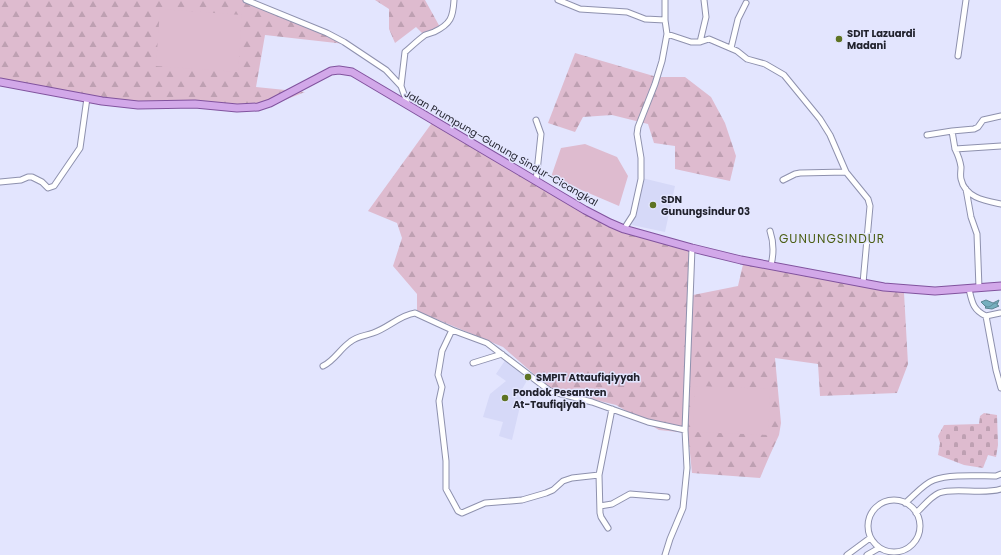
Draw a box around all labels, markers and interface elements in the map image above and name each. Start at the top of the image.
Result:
place label: SDIT Lazuardi Madani [847,26,916,53]
marker: SDIT Lazuardi Madani [834,34,844,44]
street label: Jalan Prumpung–Gunung Sindur–Cicangkal [401,86,601,210]
place label: SDN Gunungsindur 03 [661,192,750,219]
marker: SDN Gunungsindur 03 [648,200,658,210]
district label: GUNUNGSINDUR [779,230,885,247]
place label: SMPIT Attaufiqiyyah [536,370,640,385]
marker: SMPIT Attaufiqiyyah [523,372,533,382]
place label: Pondok Pesantren At-Taufiqiyah [513,385,607,412]
marker: Pondok Pesantren At-Taufiqiyah [500,393,510,403]

